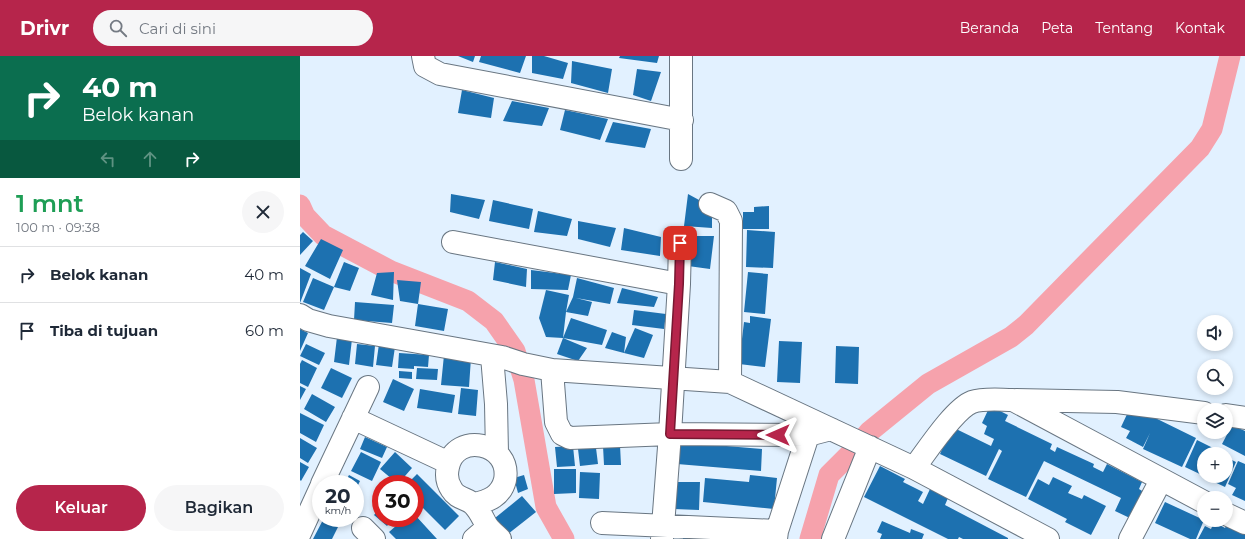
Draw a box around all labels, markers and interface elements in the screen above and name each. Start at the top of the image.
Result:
search box [93,10,373,46]
text: Drivr [20,17,69,40]
icon: search [107,17,129,39]
text: Cari di sini [139,19,216,38]
text: Beranda [960,19,1019,37]
text: Peta [1041,19,1073,37]
text: Tentang [1095,19,1153,37]
text: Kontak [1175,19,1225,37]
text: 40 m [82,70,158,104]
icon: right [16,72,68,124]
text: Belok kanan [82,104,194,126]
icon: left [97,148,119,170]
icon: ahead [139,148,161,170]
icon: right [181,148,203,170]
text: 1 mnt [16,189,84,218]
button: close [242,191,284,233]
text: 100 m · 09:38 [16,219,100,235]
pin [663,226,697,260]
icon: arrive [669,232,691,254]
icon: right [16,264,38,286]
text: Belok kanan [50,265,148,284]
text: 40 m [244,265,284,284]
map controls [1197,315,1233,527]
button: sound [1197,315,1233,351]
icon: arrive [16,320,38,342]
text: Tiba di tujuan [50,321,158,340]
text: 60 m [245,321,284,340]
button: search [1197,359,1233,395]
button: layers [1197,403,1233,439]
position arrow [757,414,799,456]
button: + [1197,447,1233,483]
speed limit sign: 30 [372,475,424,527]
text: 20 [325,484,351,508]
button: Keluar [16,485,146,531]
button: Bagikan [154,485,284,531]
button: − [1197,491,1233,527]
text: km/h [325,504,351,517]

